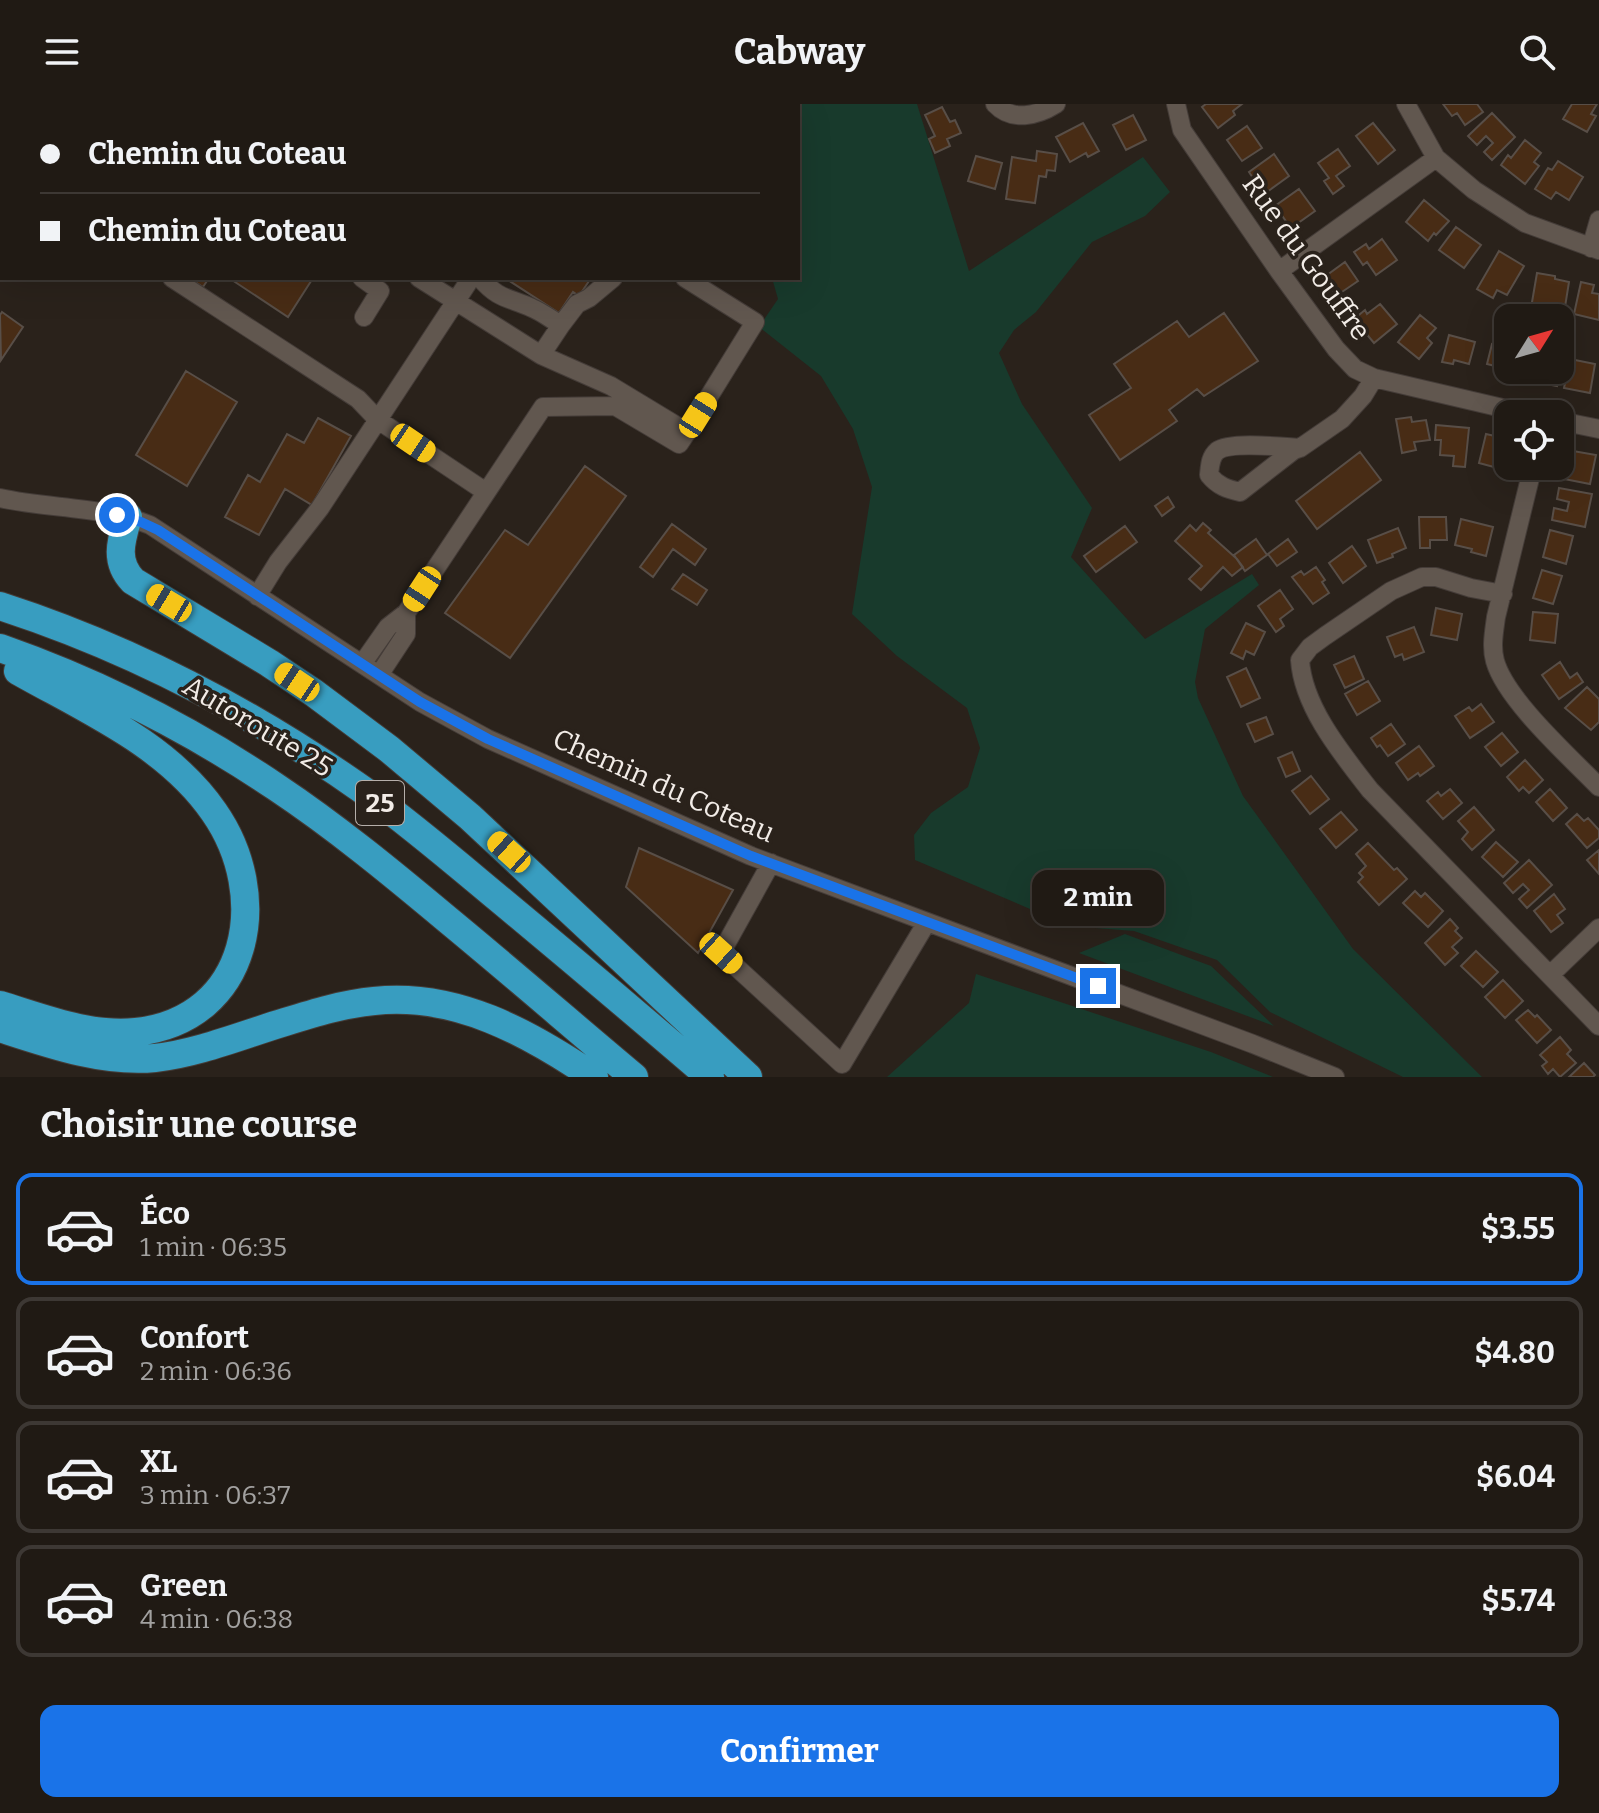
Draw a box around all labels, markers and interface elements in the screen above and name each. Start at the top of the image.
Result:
icon: menu [40,30,84,74]
text: Cabway [734,30,865,74]
icon: search [1515,30,1559,74]
text: Chemin du Coteau [88,136,346,172]
street label: Rue du Gouffre [1236,168,1378,346]
text: Chemin du Coteau [88,213,346,249]
north arrow [1494,304,1574,384]
map controls [1494,304,1574,480]
car [675,388,721,442]
button: locate [1494,400,1574,480]
car [386,420,440,466]
route start [99,497,135,533]
car [399,562,445,616]
car [142,580,196,626]
car [270,659,324,705]
street label: Autoroute 25 [177,669,338,784]
street label: Chemin du Coteau [548,722,780,849]
road number: 25 [356,781,404,825]
car [483,827,535,877]
callout: 2 min [1032,870,1164,926]
text: 2 min [1063,882,1133,913]
car [695,928,747,978]
route end [1080,968,1116,1004]
text: Choisir une course [40,1103,357,1147]
icon: car [44,1193,116,1265]
text: Éco [140,1196,190,1232]
text: $3.55 [1481,1211,1555,1247]
text: 1 min · 06:35 [140,1232,287,1263]
icon: car [44,1317,116,1389]
text: Confort [140,1320,249,1356]
text: $4.80 [1474,1335,1555,1371]
text: 2 min · 06:36 [140,1356,292,1387]
icon: car [44,1441,116,1513]
text: XL [140,1444,177,1480]
text: $6.04 [1476,1459,1555,1495]
text: 3 min · 06:37 [140,1480,290,1511]
icon: car [44,1565,116,1637]
text: Green [140,1568,227,1604]
text: $5.74 [1482,1583,1555,1619]
text: 4 min · 06:38 [140,1604,293,1635]
button: Confirmer [40,1705,1559,1797]

